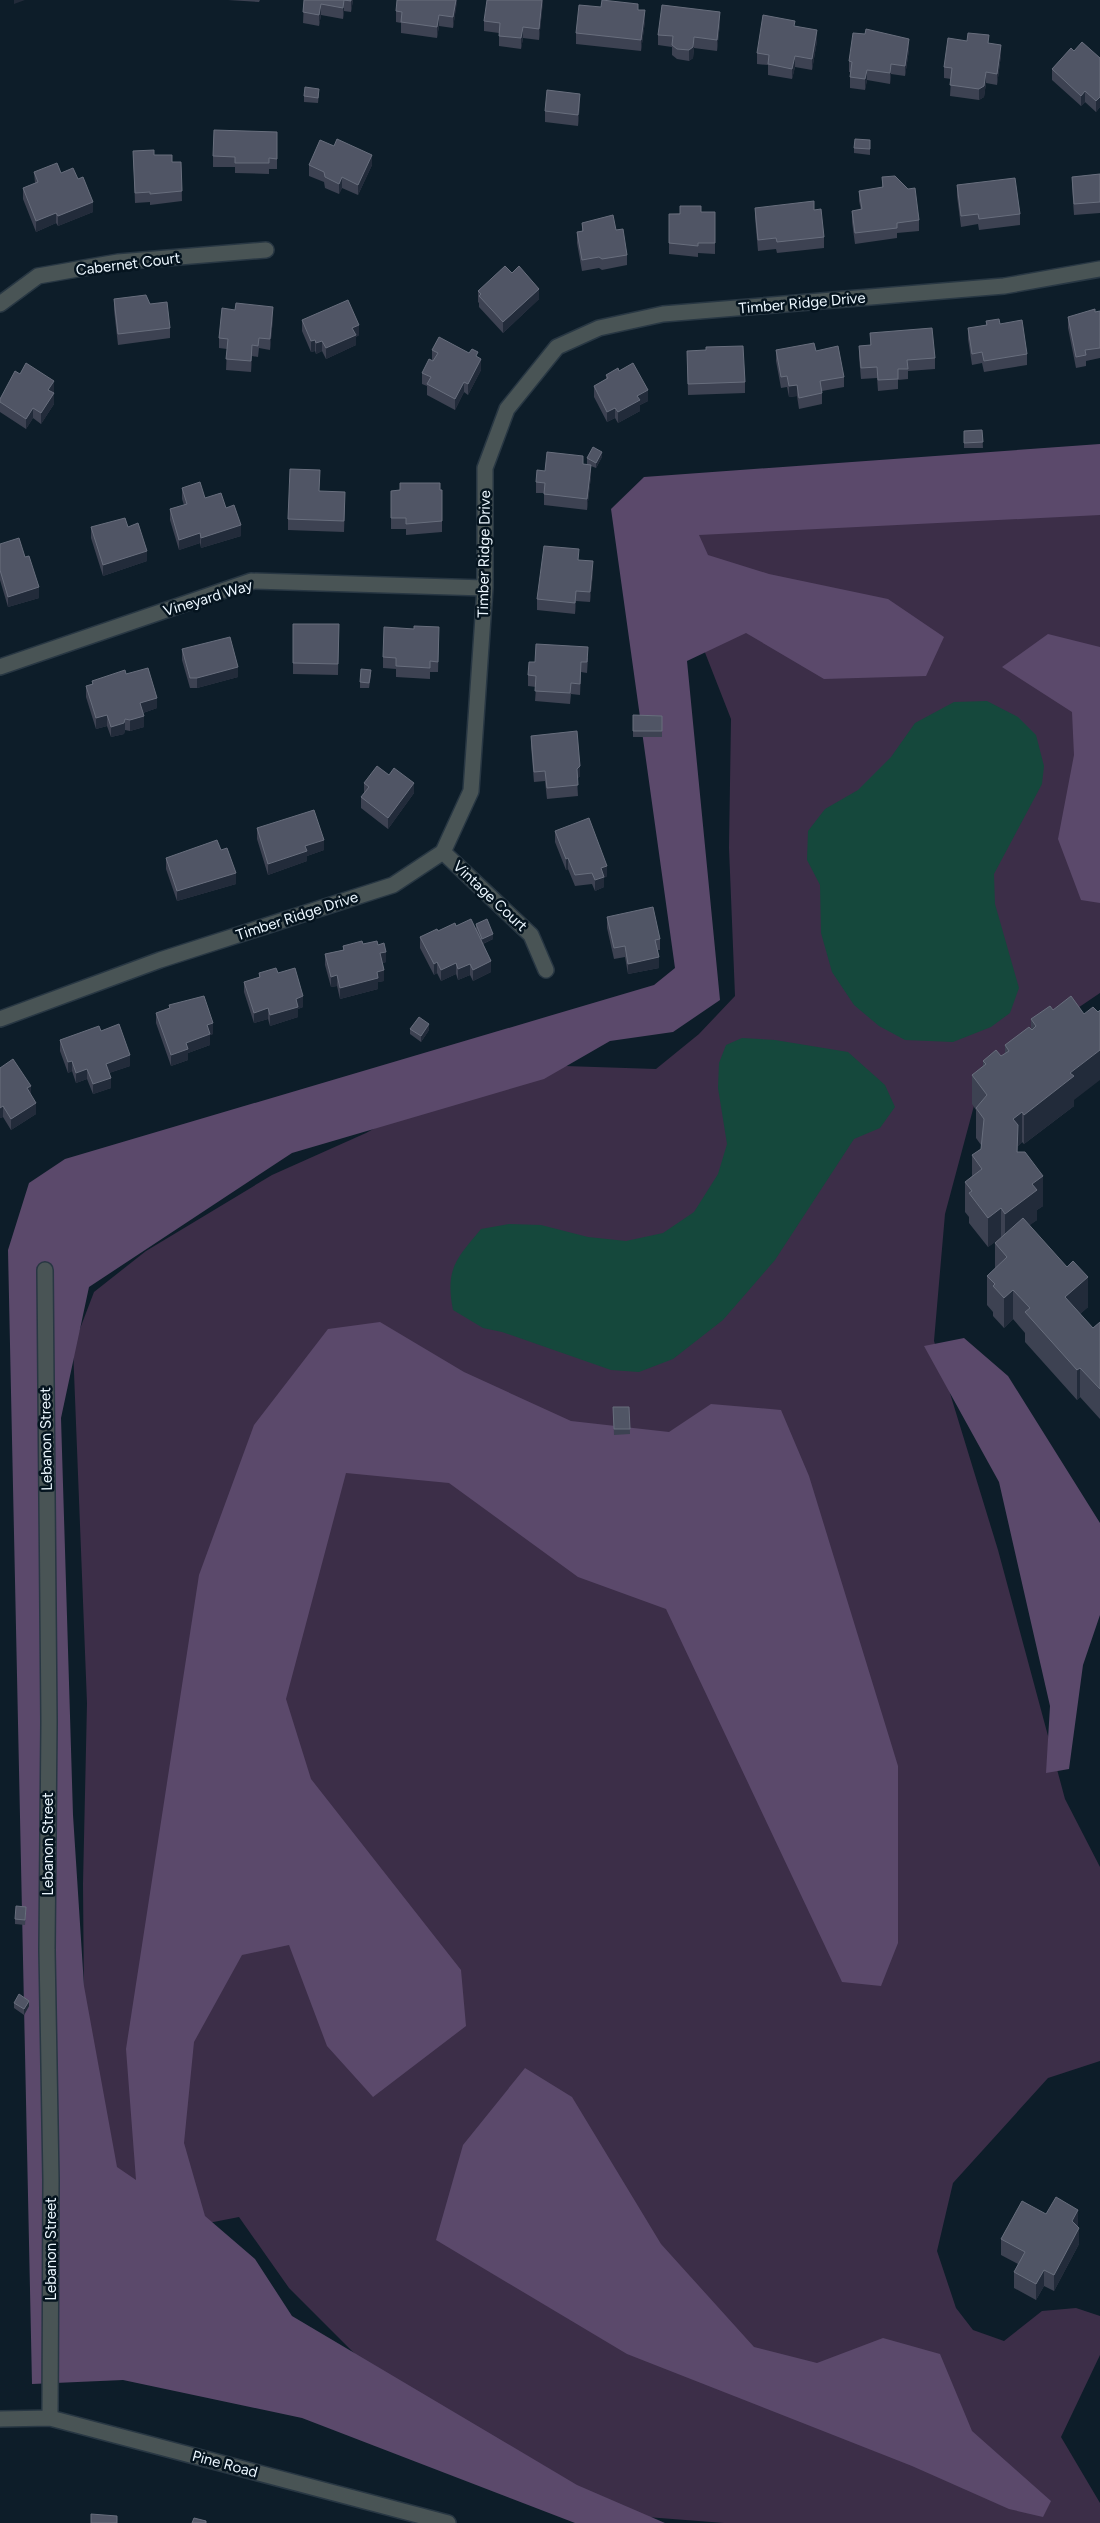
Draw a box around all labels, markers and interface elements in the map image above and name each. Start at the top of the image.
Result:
street label: Cabernet Court [75,249,182,279]
street label: Timber Ridge Drive [738,288,866,318]
street label: Timber Ridge Drive [474,490,494,618]
street label: Vineyard Way [161,576,255,620]
street label: Vintage Court [449,857,531,935]
street label: Timber Ridge Drive [234,888,360,944]
street label: Lebanon Street [36,1387,56,1491]
street label: Lebanon Street [39,1792,57,1896]
street label: Lebanon Street [42,2197,60,2301]
street label: Pine Road [190,2447,260,2481]

